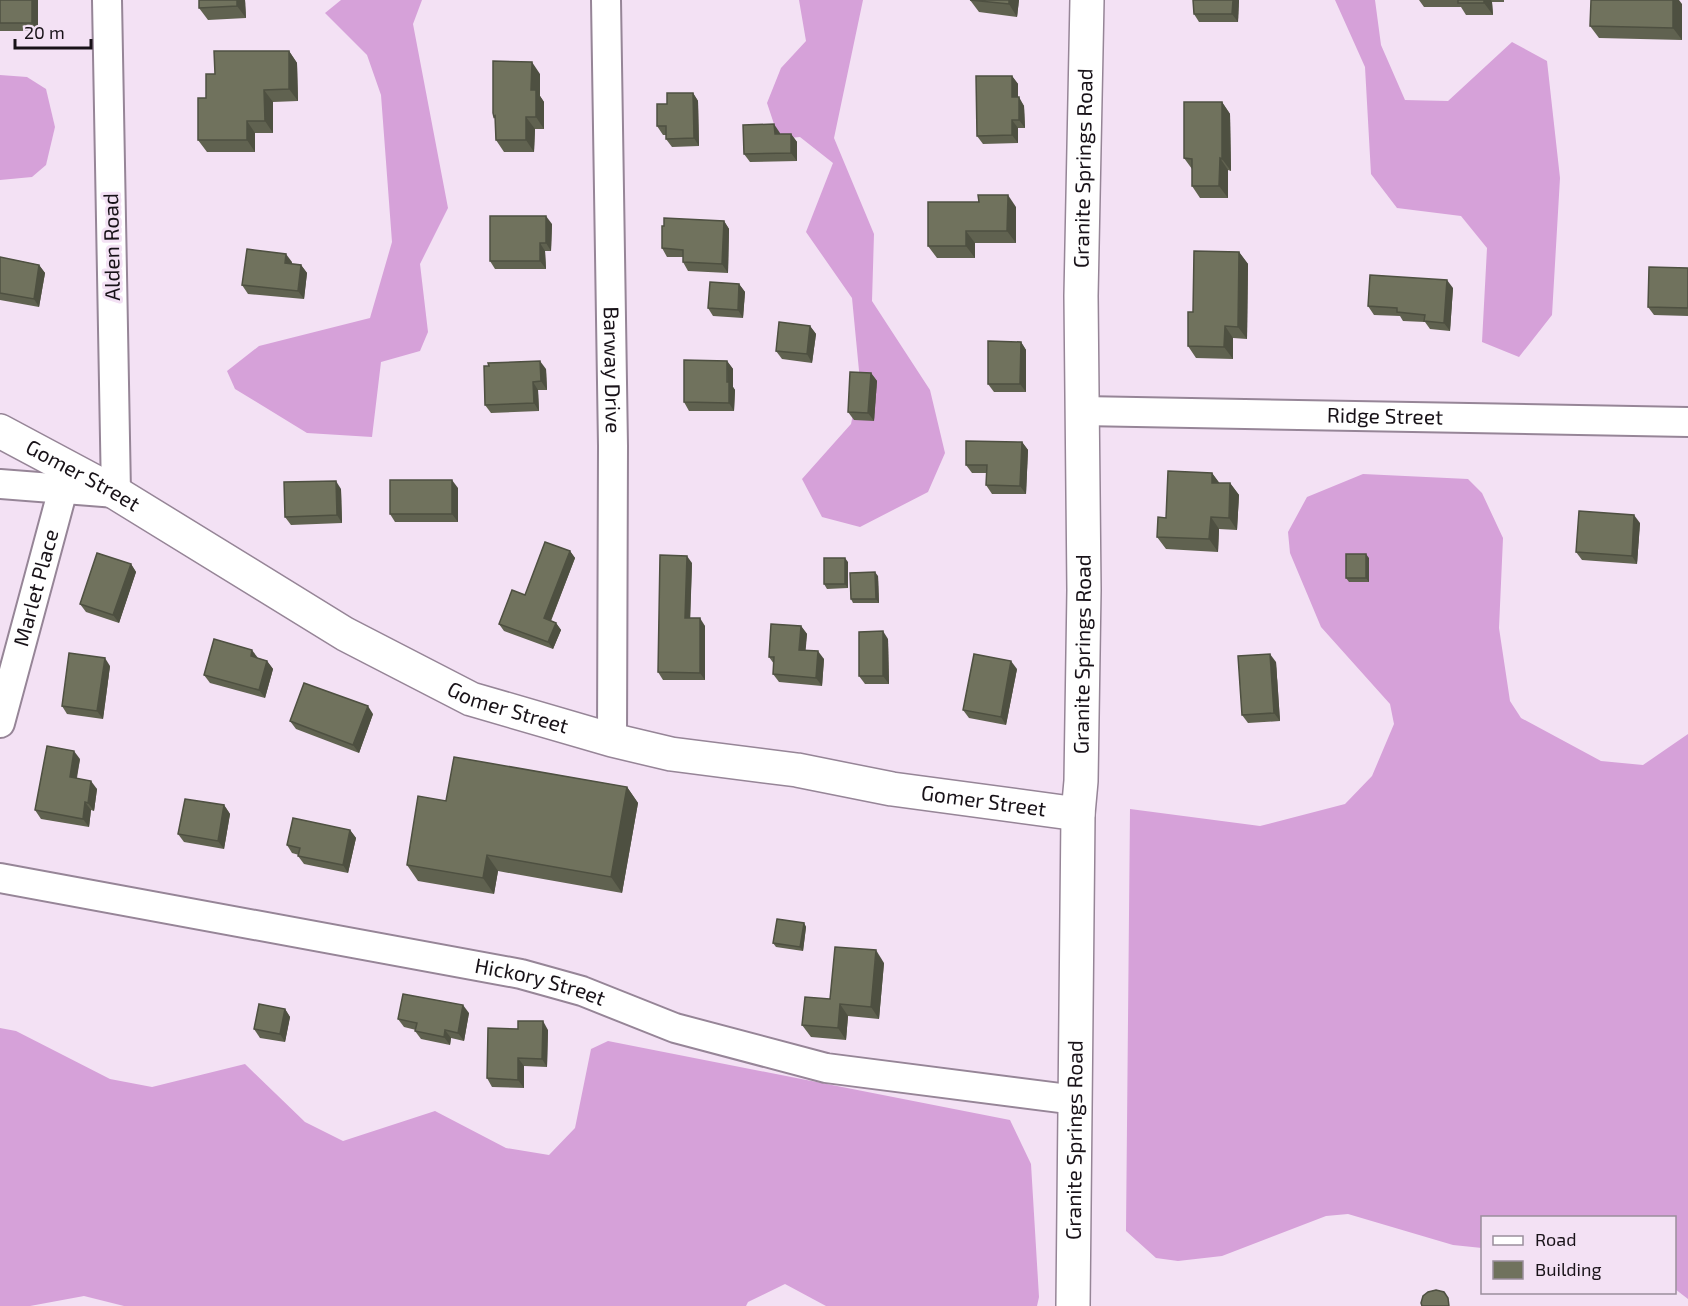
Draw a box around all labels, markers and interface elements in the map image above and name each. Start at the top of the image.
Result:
scale bar [15,12,92,50]
text: 20 m [24,21,65,43]
street label: Granite Springs Road [1068,68,1097,268]
street label: Alden Road [97,193,124,301]
street label: Barway Drive [600,306,627,434]
street label: Ridge Street [1327,401,1443,429]
street label: Gomer Street [22,433,145,516]
street label: Marlet Place [7,526,63,649]
street label: Granite Springs Road [1067,554,1095,754]
street label: Gomer Street [444,675,572,738]
street label: Gomer Street [920,779,1048,821]
street label: Hickory Street [473,952,609,1010]
street label: Granite Springs Road [1060,1040,1087,1240]
legend [1481,1216,1676,1294]
text: Road [1535,1228,1576,1250]
text: Building [1535,1258,1602,1280]

